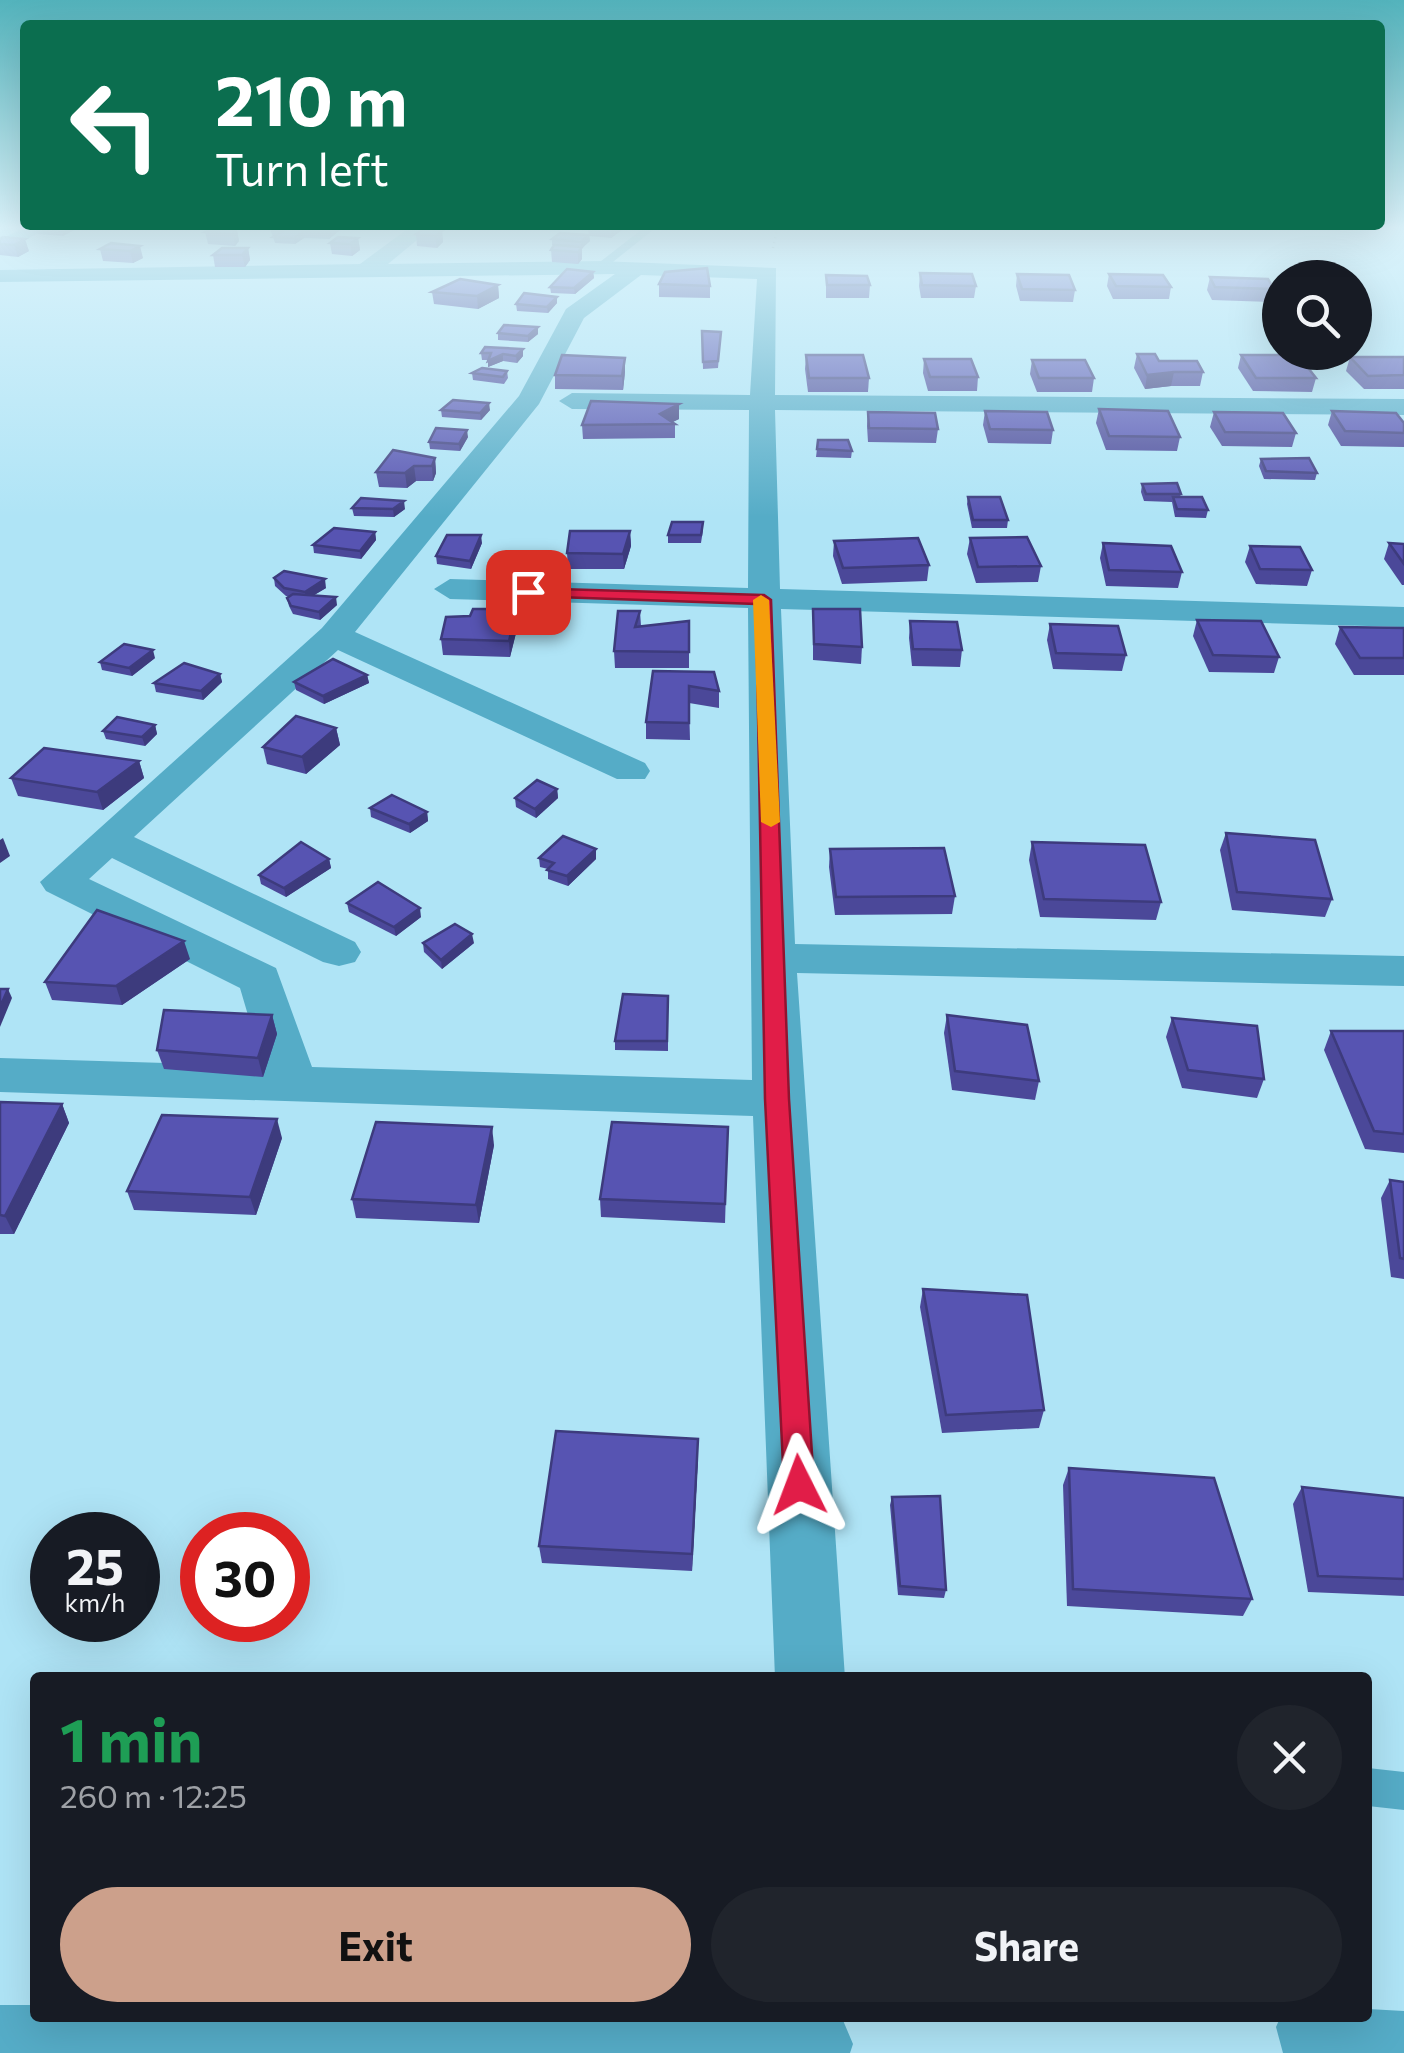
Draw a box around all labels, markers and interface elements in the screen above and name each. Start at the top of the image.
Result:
text: 210 m [215,55,407,140]
icon: left [50,60,180,190]
text: Turn left [215,140,389,195]
map controls [1262,260,1372,370]
button: search [1262,260,1372,370]
pin [486,550,571,635]
icon: arrive [501,565,556,620]
position arrow [747,1433,851,1537]
speed limit sign: 30 [180,1512,310,1642]
text: 25 [66,1534,124,1595]
text: km/h [65,1587,125,1617]
text: 1 min [60,1701,202,1774]
button: close [1237,1705,1342,1810]
text: 260 m · 12:25 [60,1775,247,1815]
button: Exit [60,1887,691,2002]
button: Share [711,1887,1342,2002]

